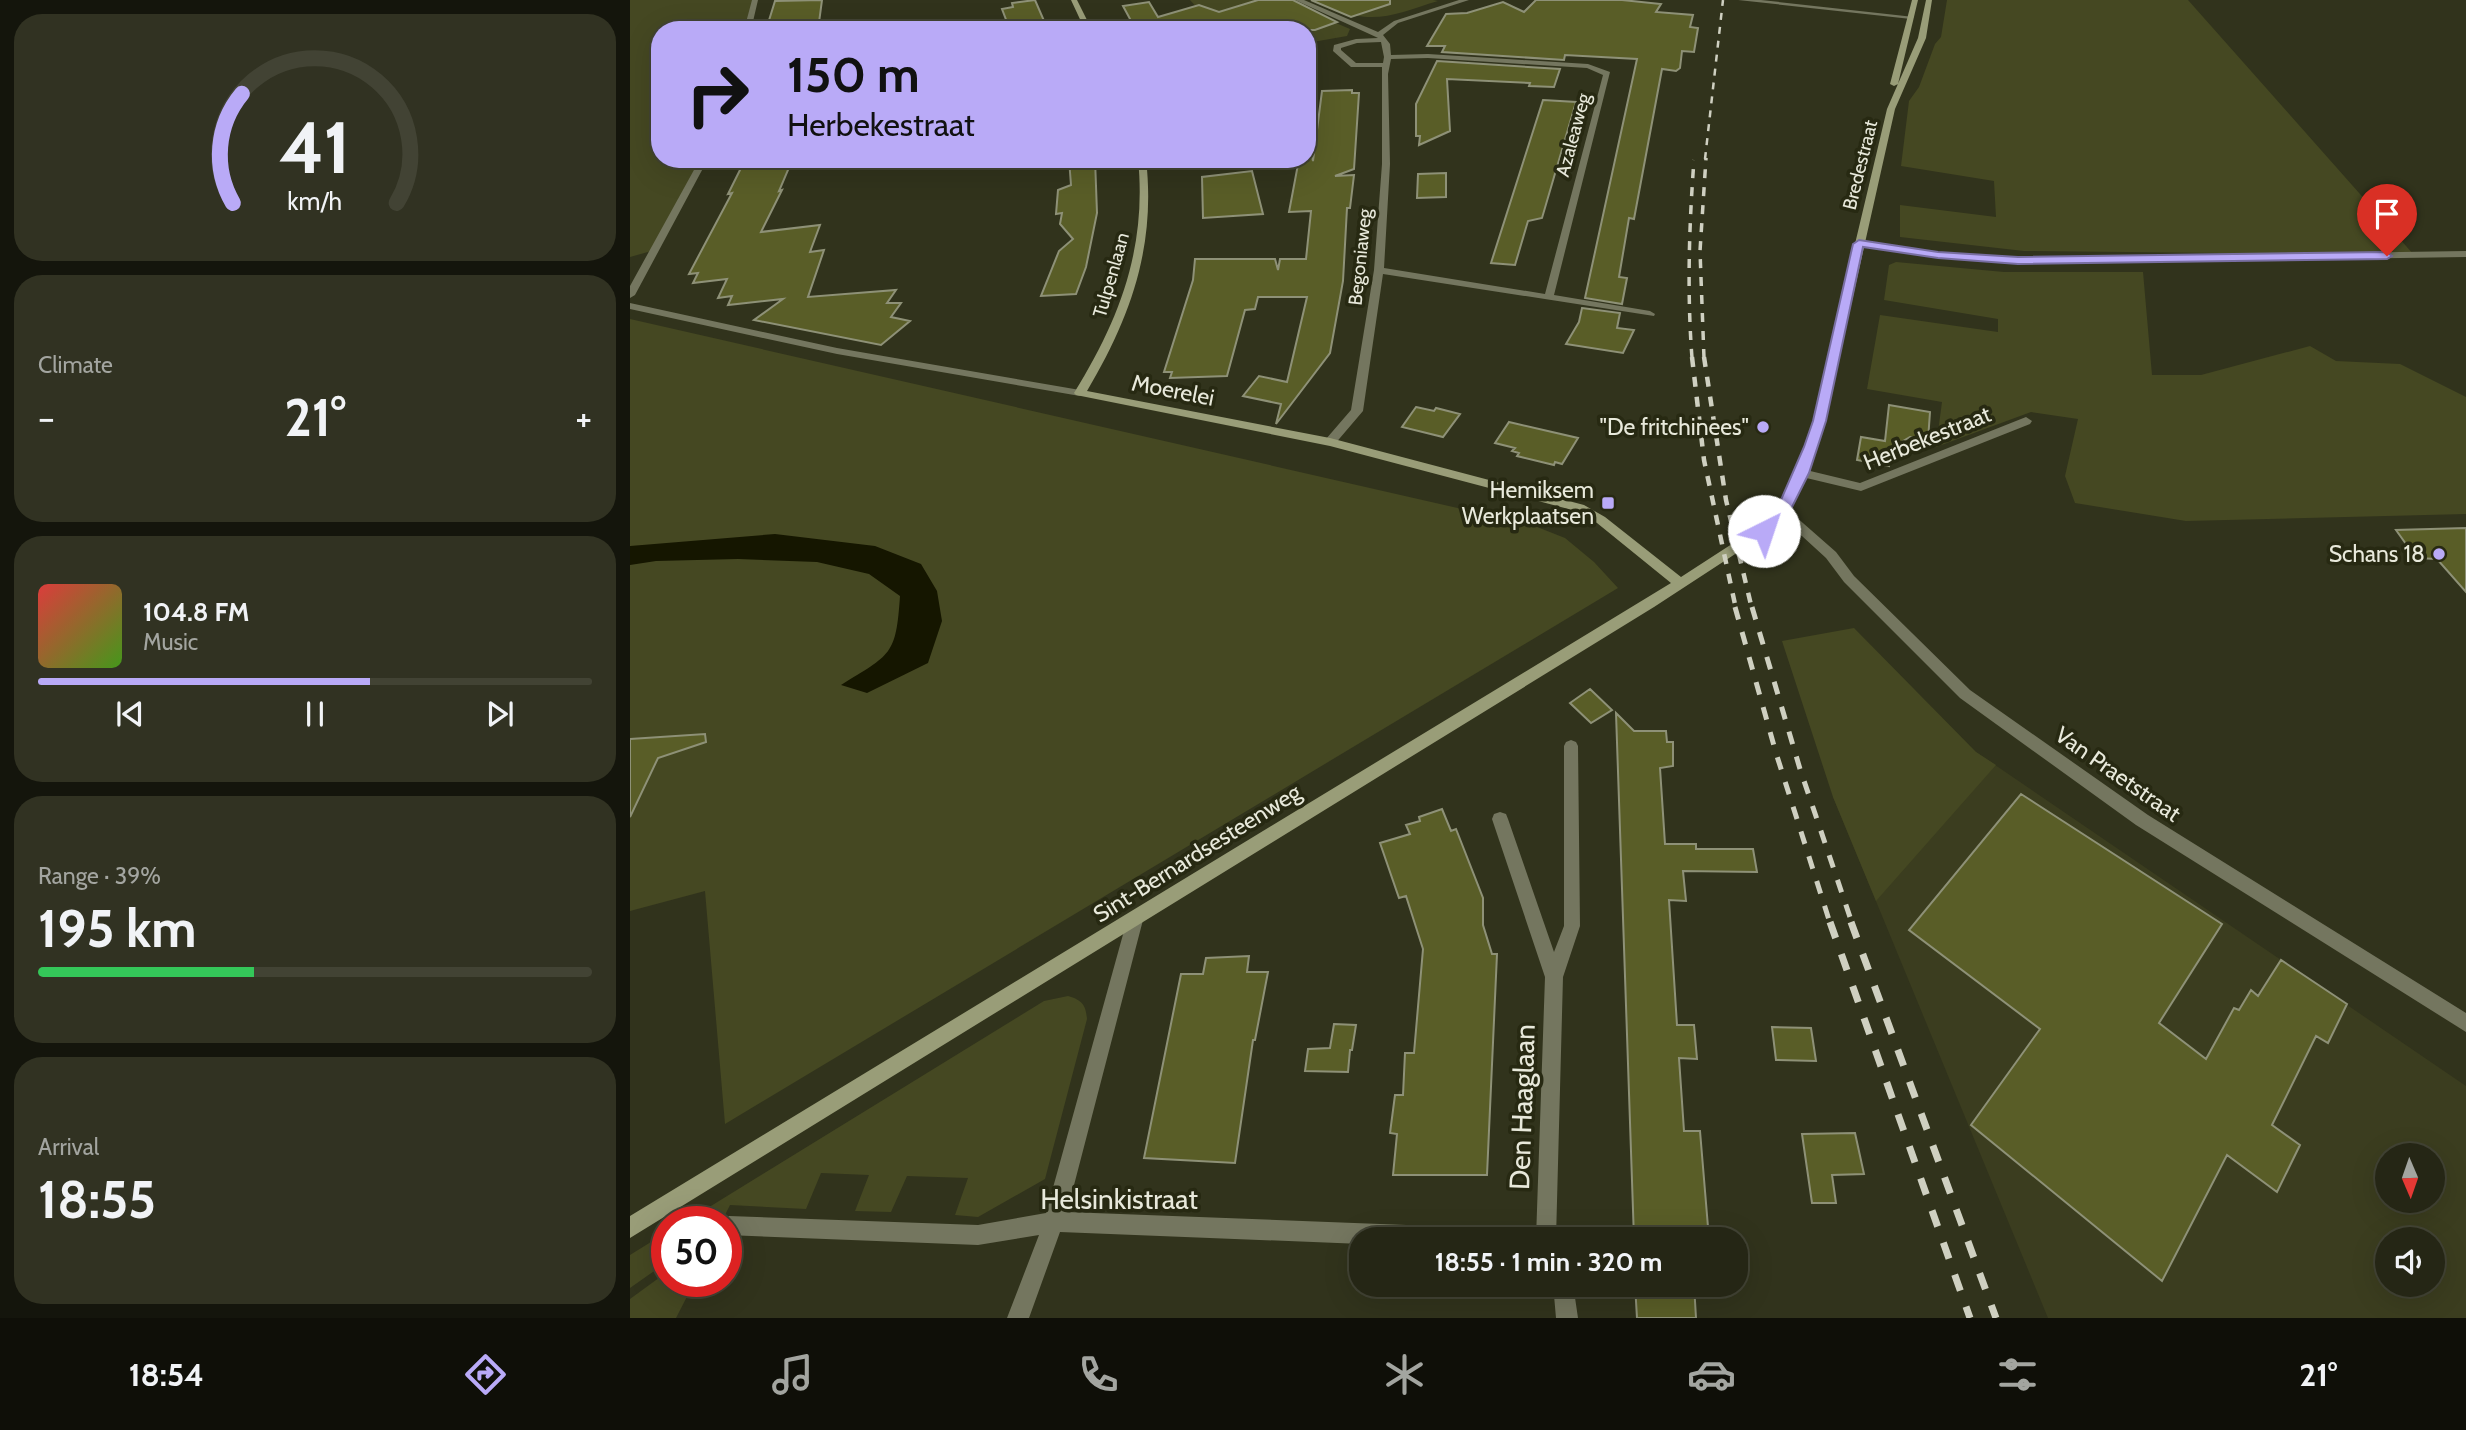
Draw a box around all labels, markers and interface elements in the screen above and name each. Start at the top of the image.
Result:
text: 150 m [787,45,920,104]
icon: right [672,49,763,140]
street label: Azaleaweg [1551,90,1595,179]
text: 41 [279,104,351,192]
text: Herbekestraat [787,105,975,144]
street label: Bredestraat [1838,117,1882,212]
pin [2357,184,2417,256]
text: km/h [288,186,342,216]
icon: arrive [2368,195,2406,233]
street label: Begoniaweg [1343,207,1377,307]
street label: Tulpenlaan [1088,230,1134,320]
text: Climate [38,351,113,379]
street label: Moerelei [1129,368,1217,412]
text: 21° [284,386,346,449]
text: − [38,394,55,441]
text: + [575,394,592,441]
street label: Herbekestraat [1859,400,1995,476]
place label: "De fritchinees" [1600,413,1749,441]
marker: "De fritchinees" [1755,419,1771,435]
place label: Hemiksem Werkplaatsen [1462,476,1594,530]
position arrow [1727,494,1801,568]
marker: Hemiksem Werkplaatsen [1600,495,1616,511]
place label: Schans 18 [2329,540,2425,568]
marker: Schans 18 [2431,546,2447,562]
text: 104.8 FM [143,596,249,628]
text: Music [143,628,198,656]
icon: previous [111,695,149,733]
icon: pause [296,695,334,733]
icon: next [481,695,519,733]
street label: Van Praetstraat [2050,720,2186,828]
street label: Sint-Bernardsesteenweg [1088,777,1306,928]
text: Range · 39% [38,862,161,890]
text: 195 km [38,897,196,960]
street label: Den Haaglaan [1502,1023,1542,1191]
text: Arrival [38,1133,99,1161]
north arrow [2375,1143,2445,1213]
map controls [2375,1143,2445,1297]
text: 18:55 [38,1168,156,1231]
street label: Helsinkistraat [1040,1182,1198,1216]
speed limit sign: 50 [651,1206,742,1297]
button: sound [2375,1227,2445,1297]
text: 18:55 · 1 min · 320 m [1435,1246,1662,1278]
icon: directions [461,1350,510,1399]
icon: music [768,1350,817,1399]
icon: phone [1074,1350,1123,1399]
icon: climate [1380,1350,1429,1399]
icon: car [1687,1350,1736,1399]
icon: filters [1993,1350,2042,1399]
text: 18:54 [129,1355,204,1394]
text: 21° [2299,1355,2337,1394]

